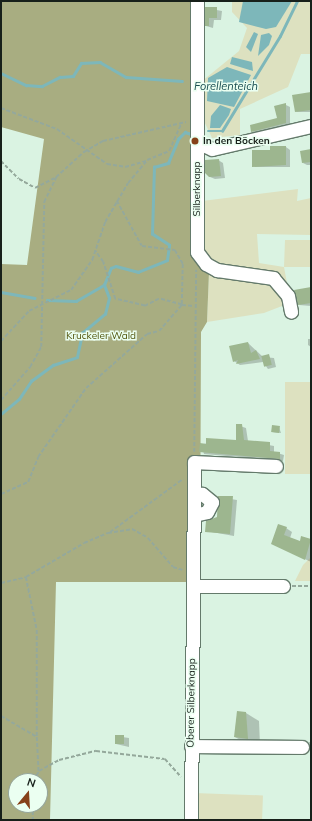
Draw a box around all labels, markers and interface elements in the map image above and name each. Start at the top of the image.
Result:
water label: Forellenteich [194,79,258,93]
place label: In den Böcken [203,135,270,147]
marker: In den Böcken [190,136,200,146]
street label: Silberknapp [191,161,203,217]
park label: Kruckeler Wald [66,330,136,342]
street label: Oberer Silberknapp [184,658,198,748]
north arrow [8,773,48,813]
text: N [25,775,38,790]

